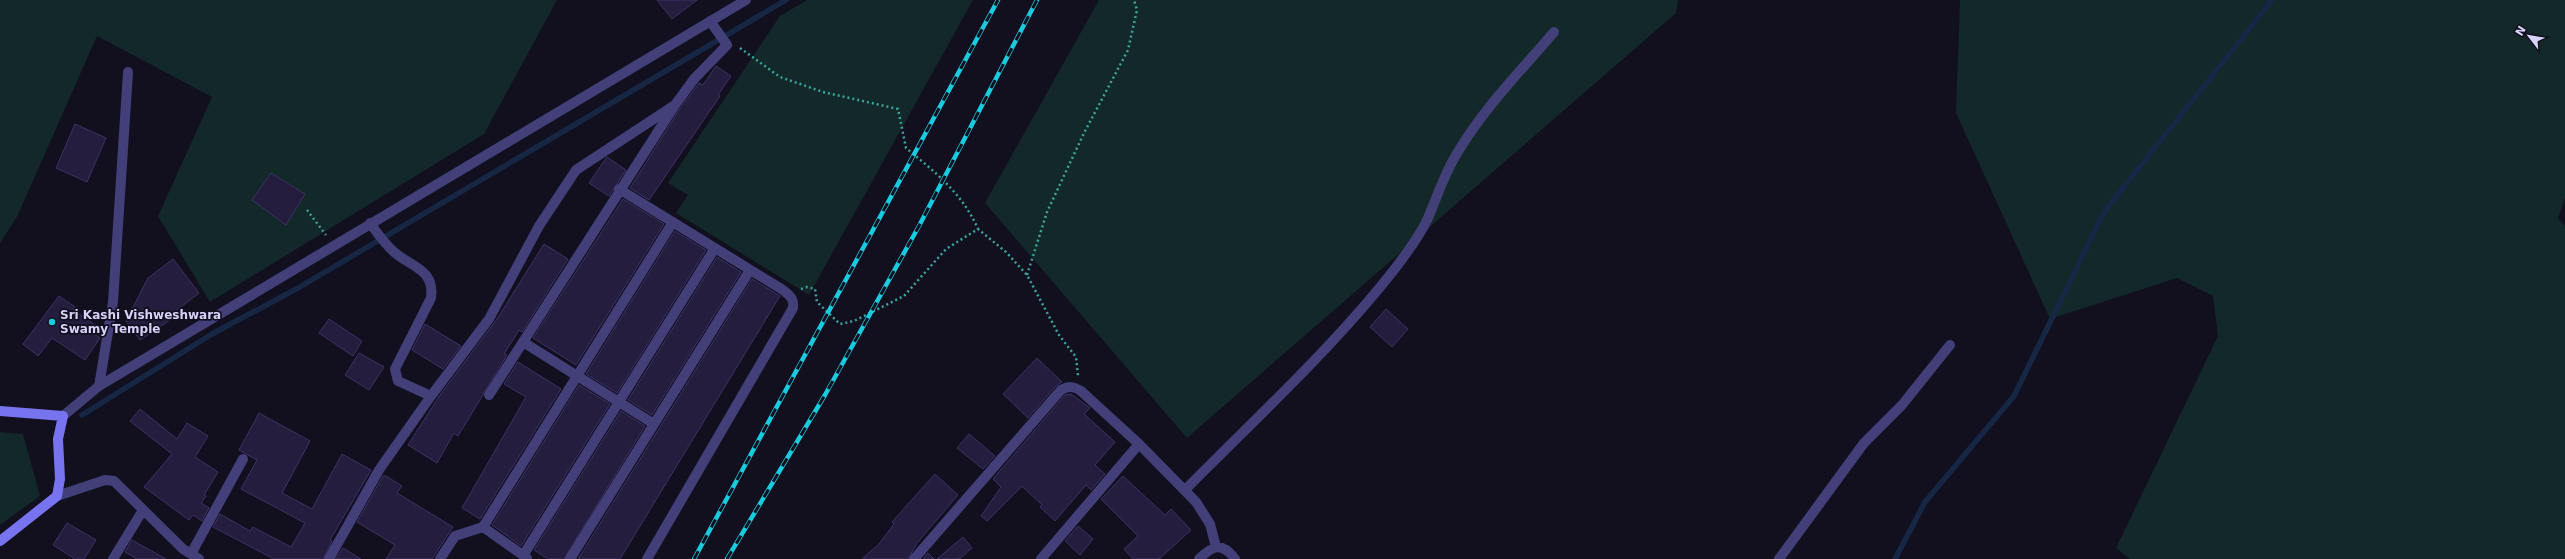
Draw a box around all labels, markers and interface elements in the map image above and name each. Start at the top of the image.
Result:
north arrow [2509,16,2549,56]
text: N [2513,24,2529,38]
place label: Sri Kashi Vishweshwara Swamy Temple [60,308,221,336]
marker: Sri Kashi Vishweshwara Swamy Temple [47,317,57,327]

